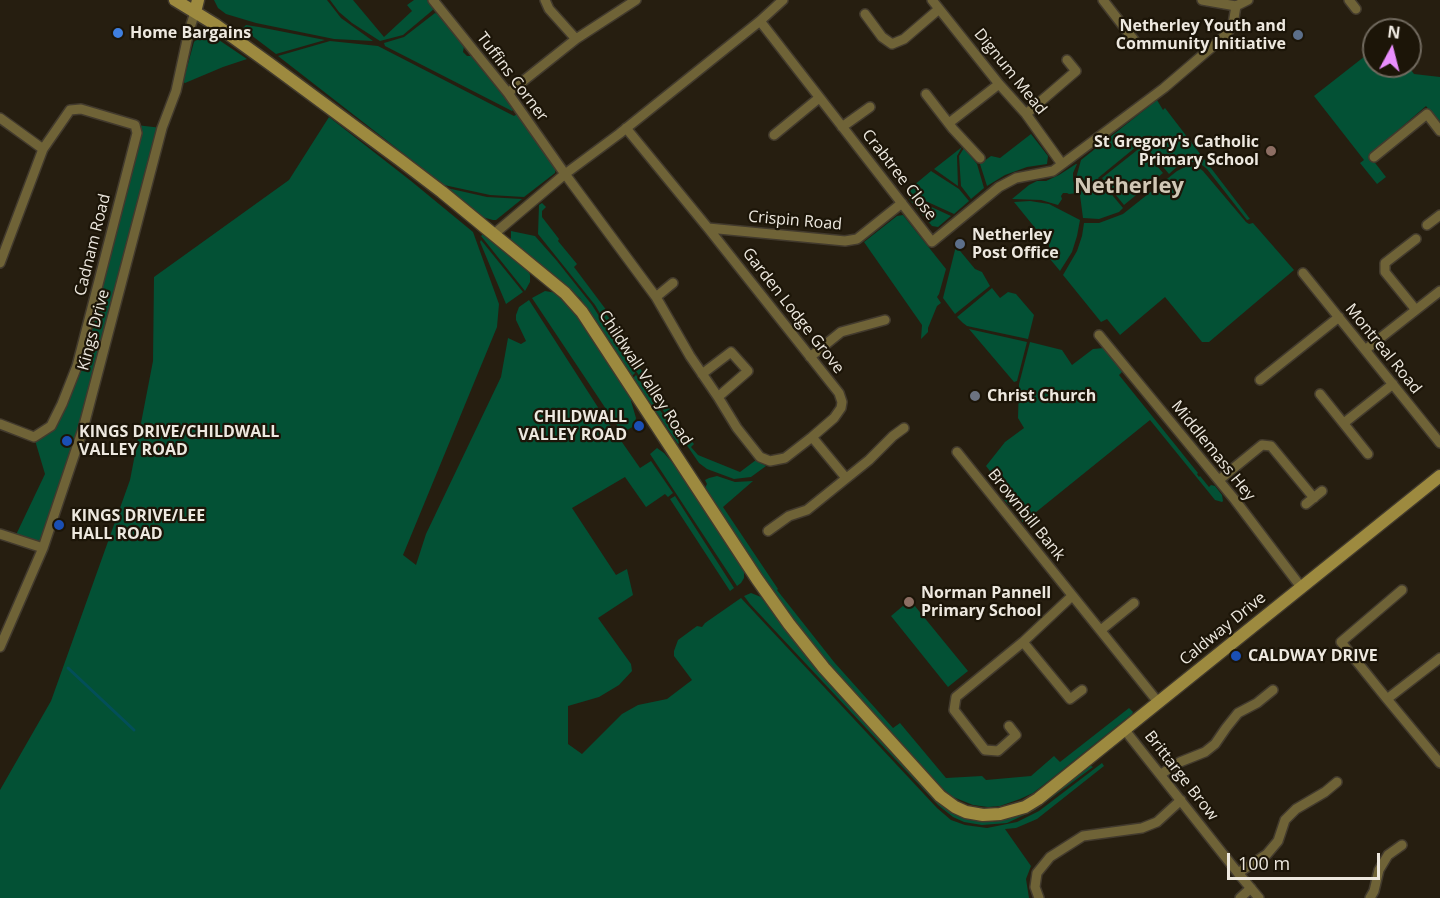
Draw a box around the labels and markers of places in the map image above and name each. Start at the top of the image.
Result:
place label: Netherley Youth and Community Initiative [1116,16,1286,54]
place label: Home Bargains [130,23,251,43]
marker: Home Bargains [111,26,125,40]
marker: Netherley Youth and Community Initiative [1291,28,1305,42]
place label: St Gregory's Catholic Primary School [1094,132,1259,170]
marker: St Gregory's Catholic Primary School [1264,144,1278,158]
place label: Netherley Post Office [972,225,1059,263]
marker: Netherley Post Office [953,237,967,251]
place label: Christ Church [987,386,1096,406]
marker: Christ Church [968,389,982,403]
place label: CHILDWALL VALLEY ROAD [518,407,627,445]
marker: CHILDWALL VALLEY ROAD [632,419,646,433]
place label: KINGS DRIVE/CHILDWALL VALLEY ROAD [79,422,279,460]
marker: KINGS DRIVE/CHILDWALL VALLEY ROAD [60,434,74,448]
place label: KINGS DRIVE/LEE HALL ROAD [71,506,205,544]
marker: KINGS DRIVE/LEE HALL ROAD [52,518,66,532]
place label: Norman Pannell Primary School [921,583,1051,621]
marker: Norman Pannell Primary School [902,595,916,609]
place label: CALDWAY DRIVE [1248,646,1378,666]
marker: CALDWAY DRIVE [1229,649,1243,663]

